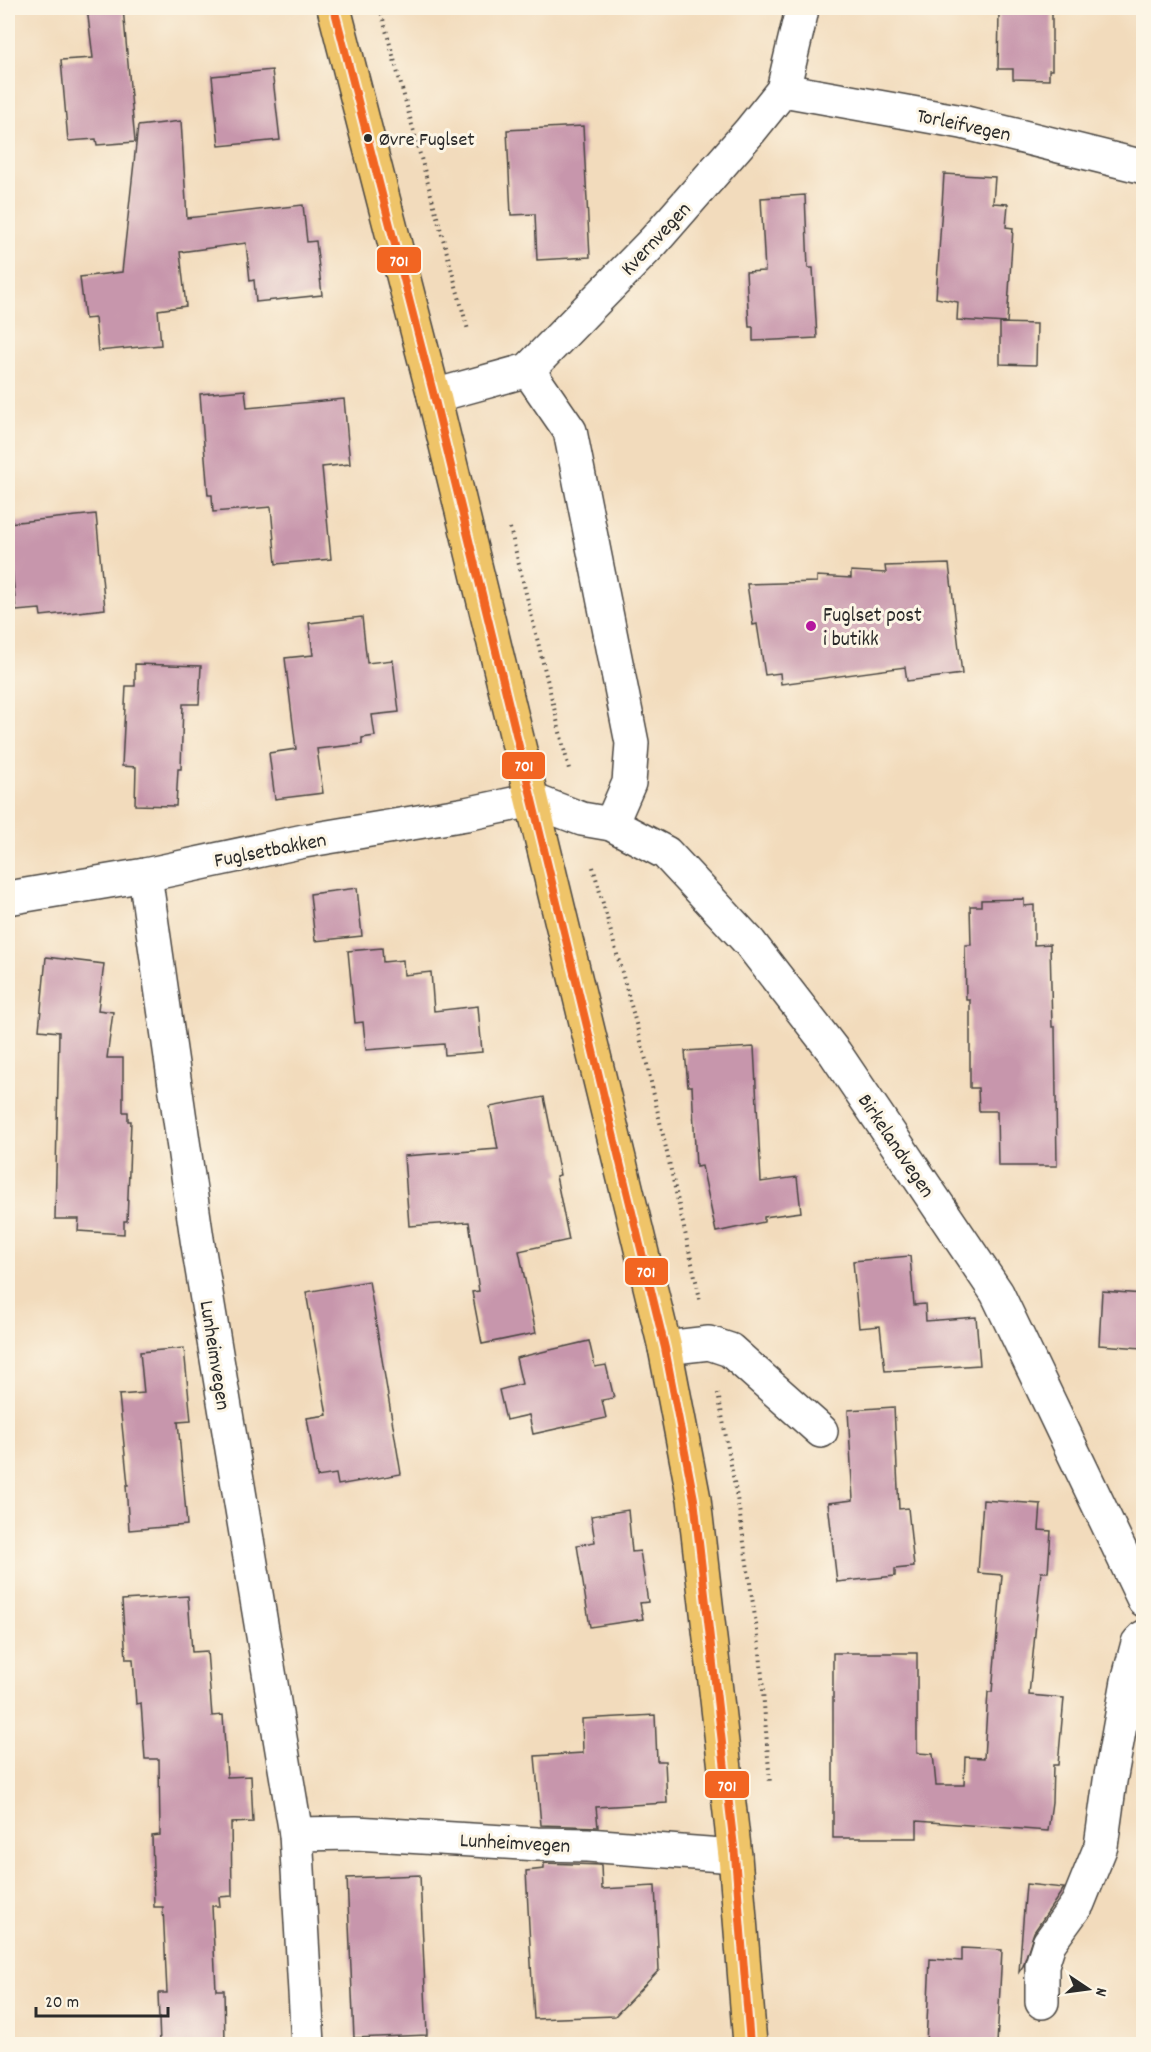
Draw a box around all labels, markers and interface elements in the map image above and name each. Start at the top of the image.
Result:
street label: Torleifvegen [914,102,1013,152]
place label: Øvre Fuglset [379,127,475,155]
marker: Øvre Fuglset [362,132,374,144]
street label: Kvernvegen [615,196,699,284]
line badge: 701 [376,246,422,274]
text: 701 [390,251,408,274]
place label: Fuglset post i butikk [823,602,922,656]
marker: Fuglset post i butikk [804,619,818,633]
line badge: 701 [501,751,546,780]
text: 701 [515,756,533,779]
street label: Fuglsetbakken [212,826,329,878]
street label: Birkelandvegen [849,1089,940,1205]
line badge: 701 [624,1257,669,1286]
text: 701 [637,1262,655,1285]
street label: Lunheimvegen [190,1298,237,1412]
line badge: 701 [704,1770,750,1799]
text: 701 [718,1776,736,1799]
street label: Lunheimvegen [459,1827,571,1863]
north arrow [1058,1959,1118,2019]
scale bar [36,1980,168,2018]
text: N [1088,1985,1112,1998]
text: 20 m [45,1991,79,2016]

